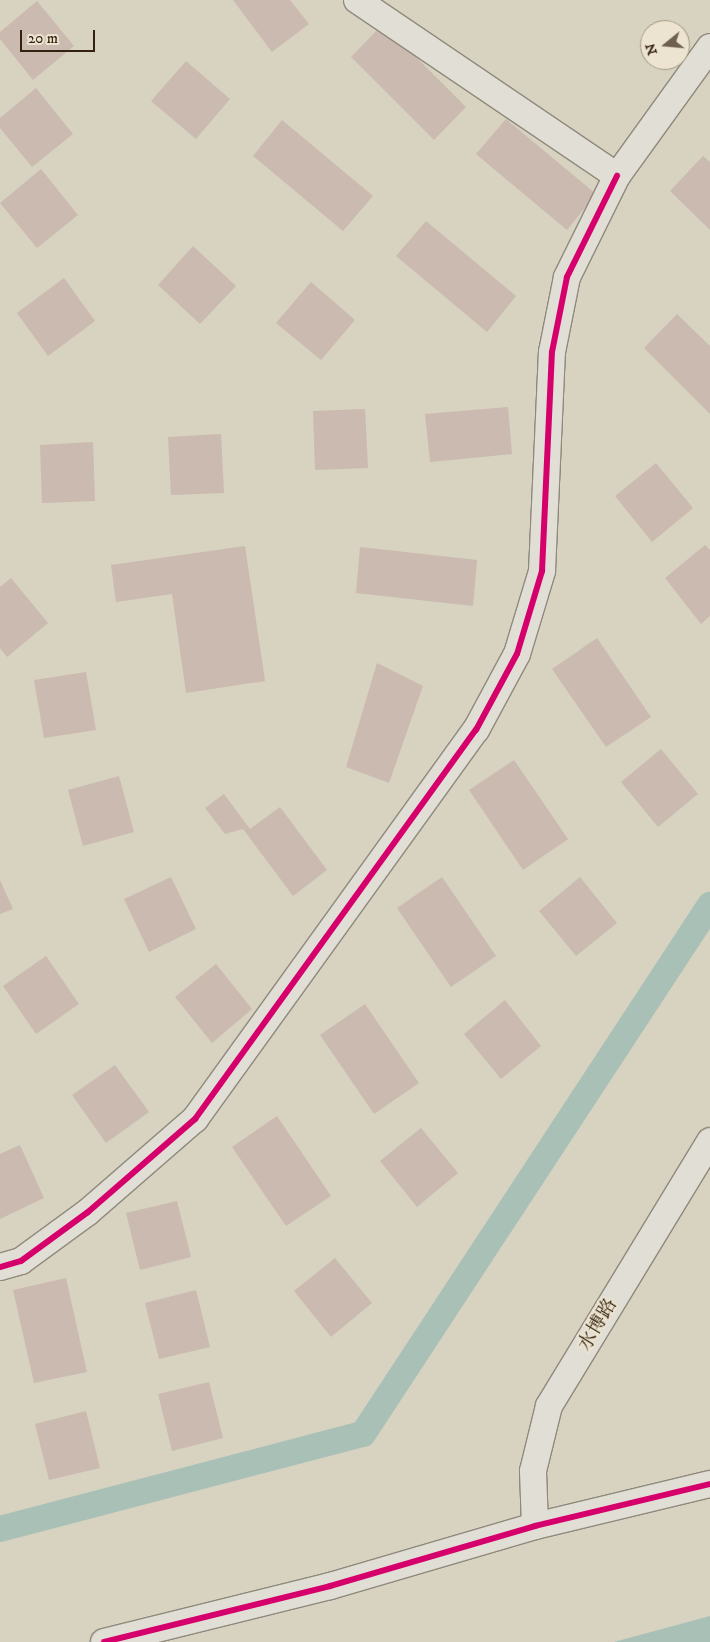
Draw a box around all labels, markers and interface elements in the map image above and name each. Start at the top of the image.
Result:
scale bar [22,20,98,52]
north arrow [640,20,690,70]
text: 20 m [28,29,58,48]
text: N [641,41,662,57]
street label: 水博路 [574,1295,622,1355]

